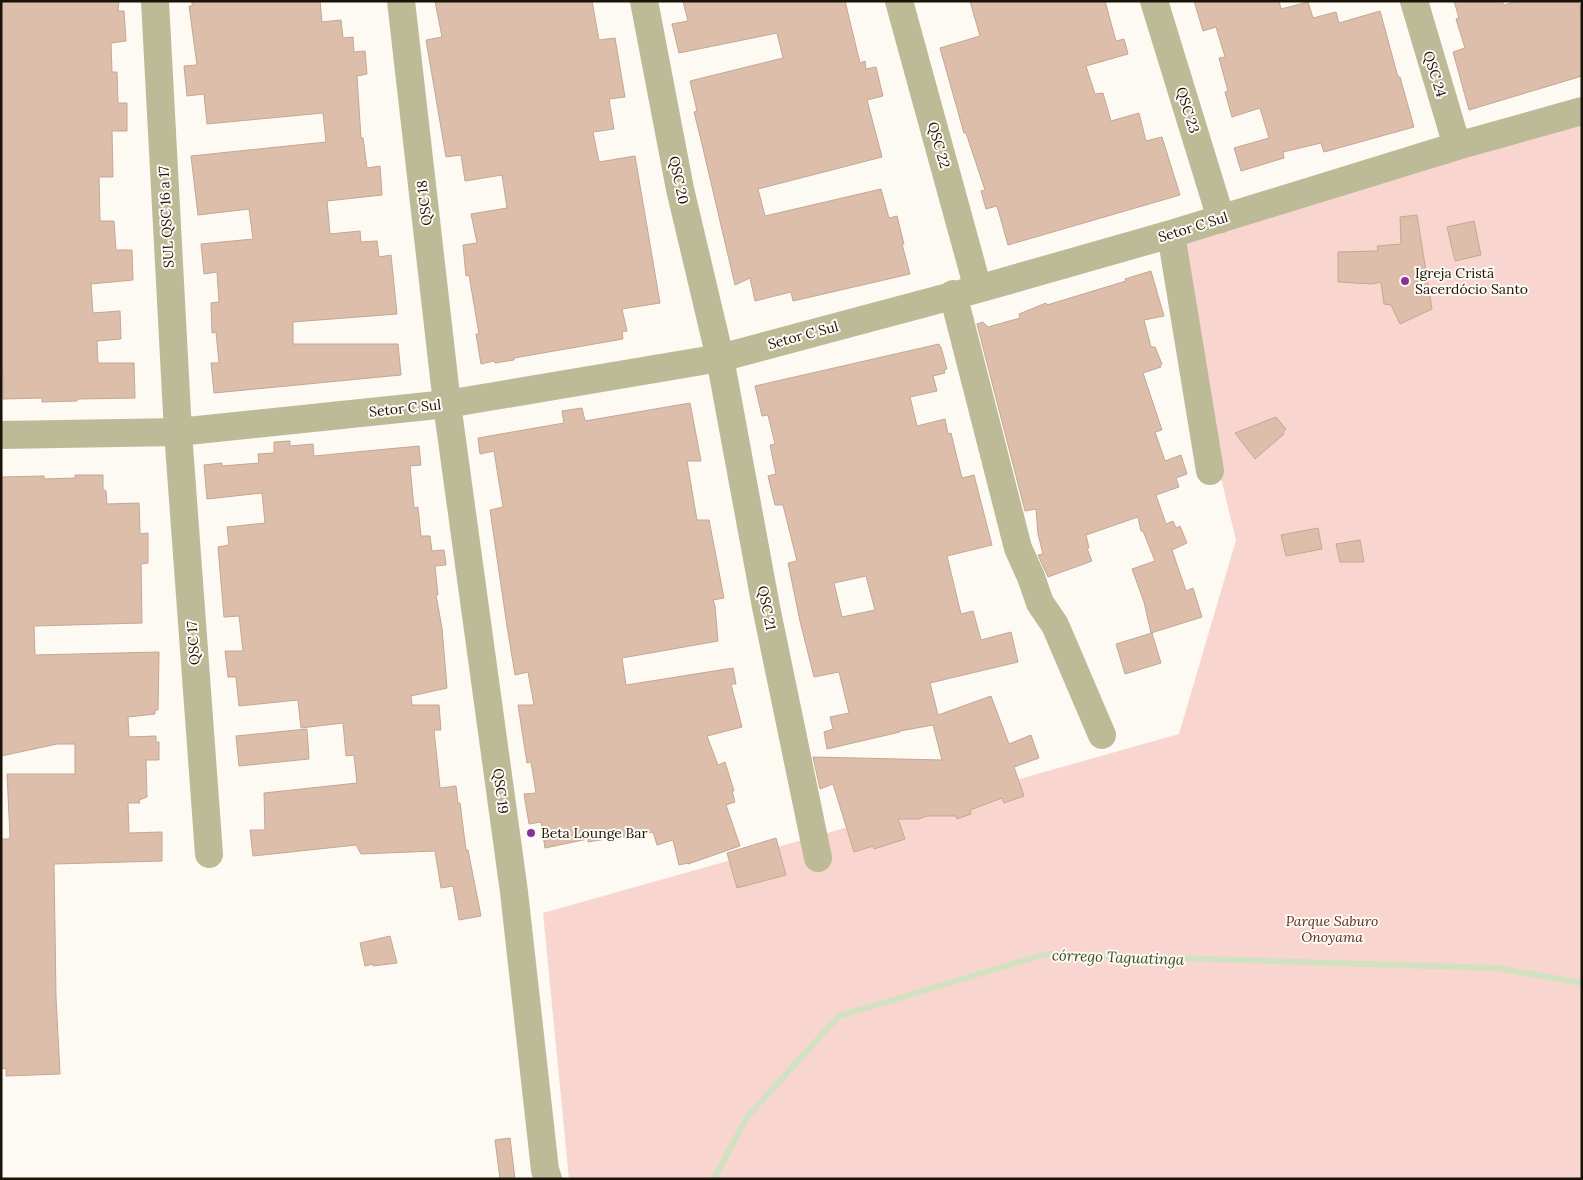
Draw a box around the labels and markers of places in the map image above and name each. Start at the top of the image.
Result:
place label: Igreja Cristã Sacerdócio Santo [1415,264,1528,298]
marker: Igreja Cristã Sacerdócio Santo [1399,275,1411,287]
place label: Beta Lounge Bar [541,824,648,842]
marker: Beta Lounge Bar [525,827,537,839]

